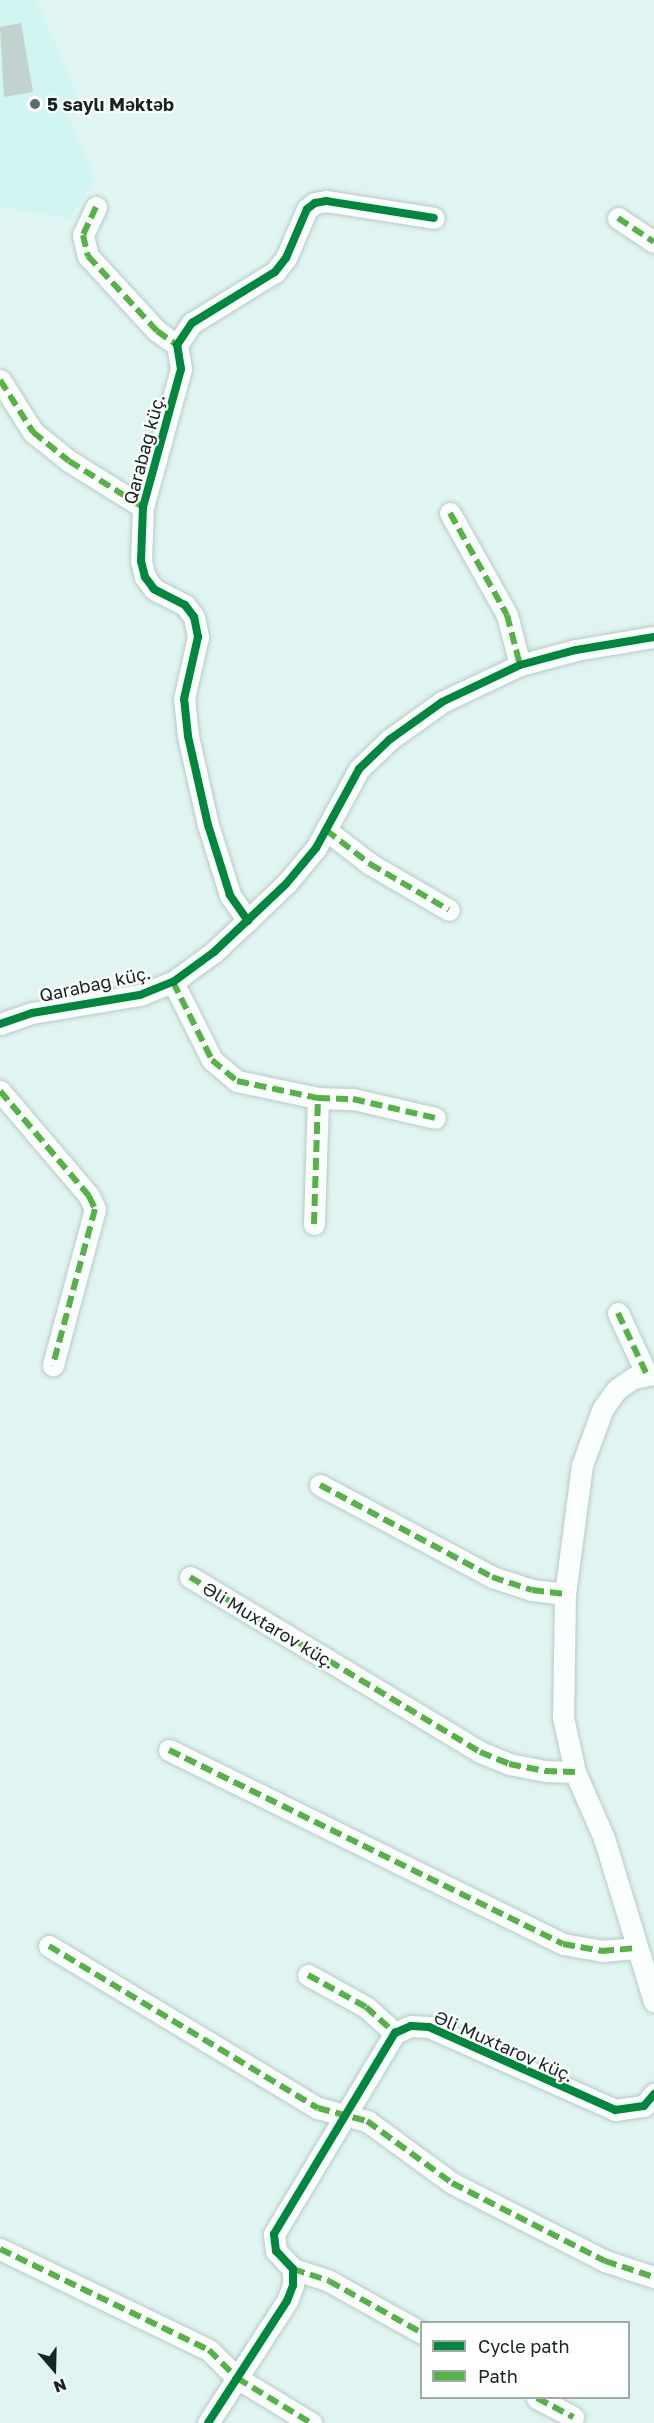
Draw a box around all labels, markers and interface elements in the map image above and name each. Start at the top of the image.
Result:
place label: 5 saylı Məktəb [47,93,174,115]
marker: 5 saylı Məktəb [28,97,42,111]
street label: Qarabağ küç. [119,392,169,506]
street label: Qarabağ küç. [37,962,153,1006]
street label: Əli Muxtarov küç. [199,1577,339,1673]
street label: Əli Muxtarov küç. [431,2006,577,2086]
legend [420,2321,630,2399]
text: Cycle path [478,2335,570,2357]
north arrow [24,2339,84,2399]
text: Path [478,2365,518,2387]
text: N [51,2374,69,2397]

